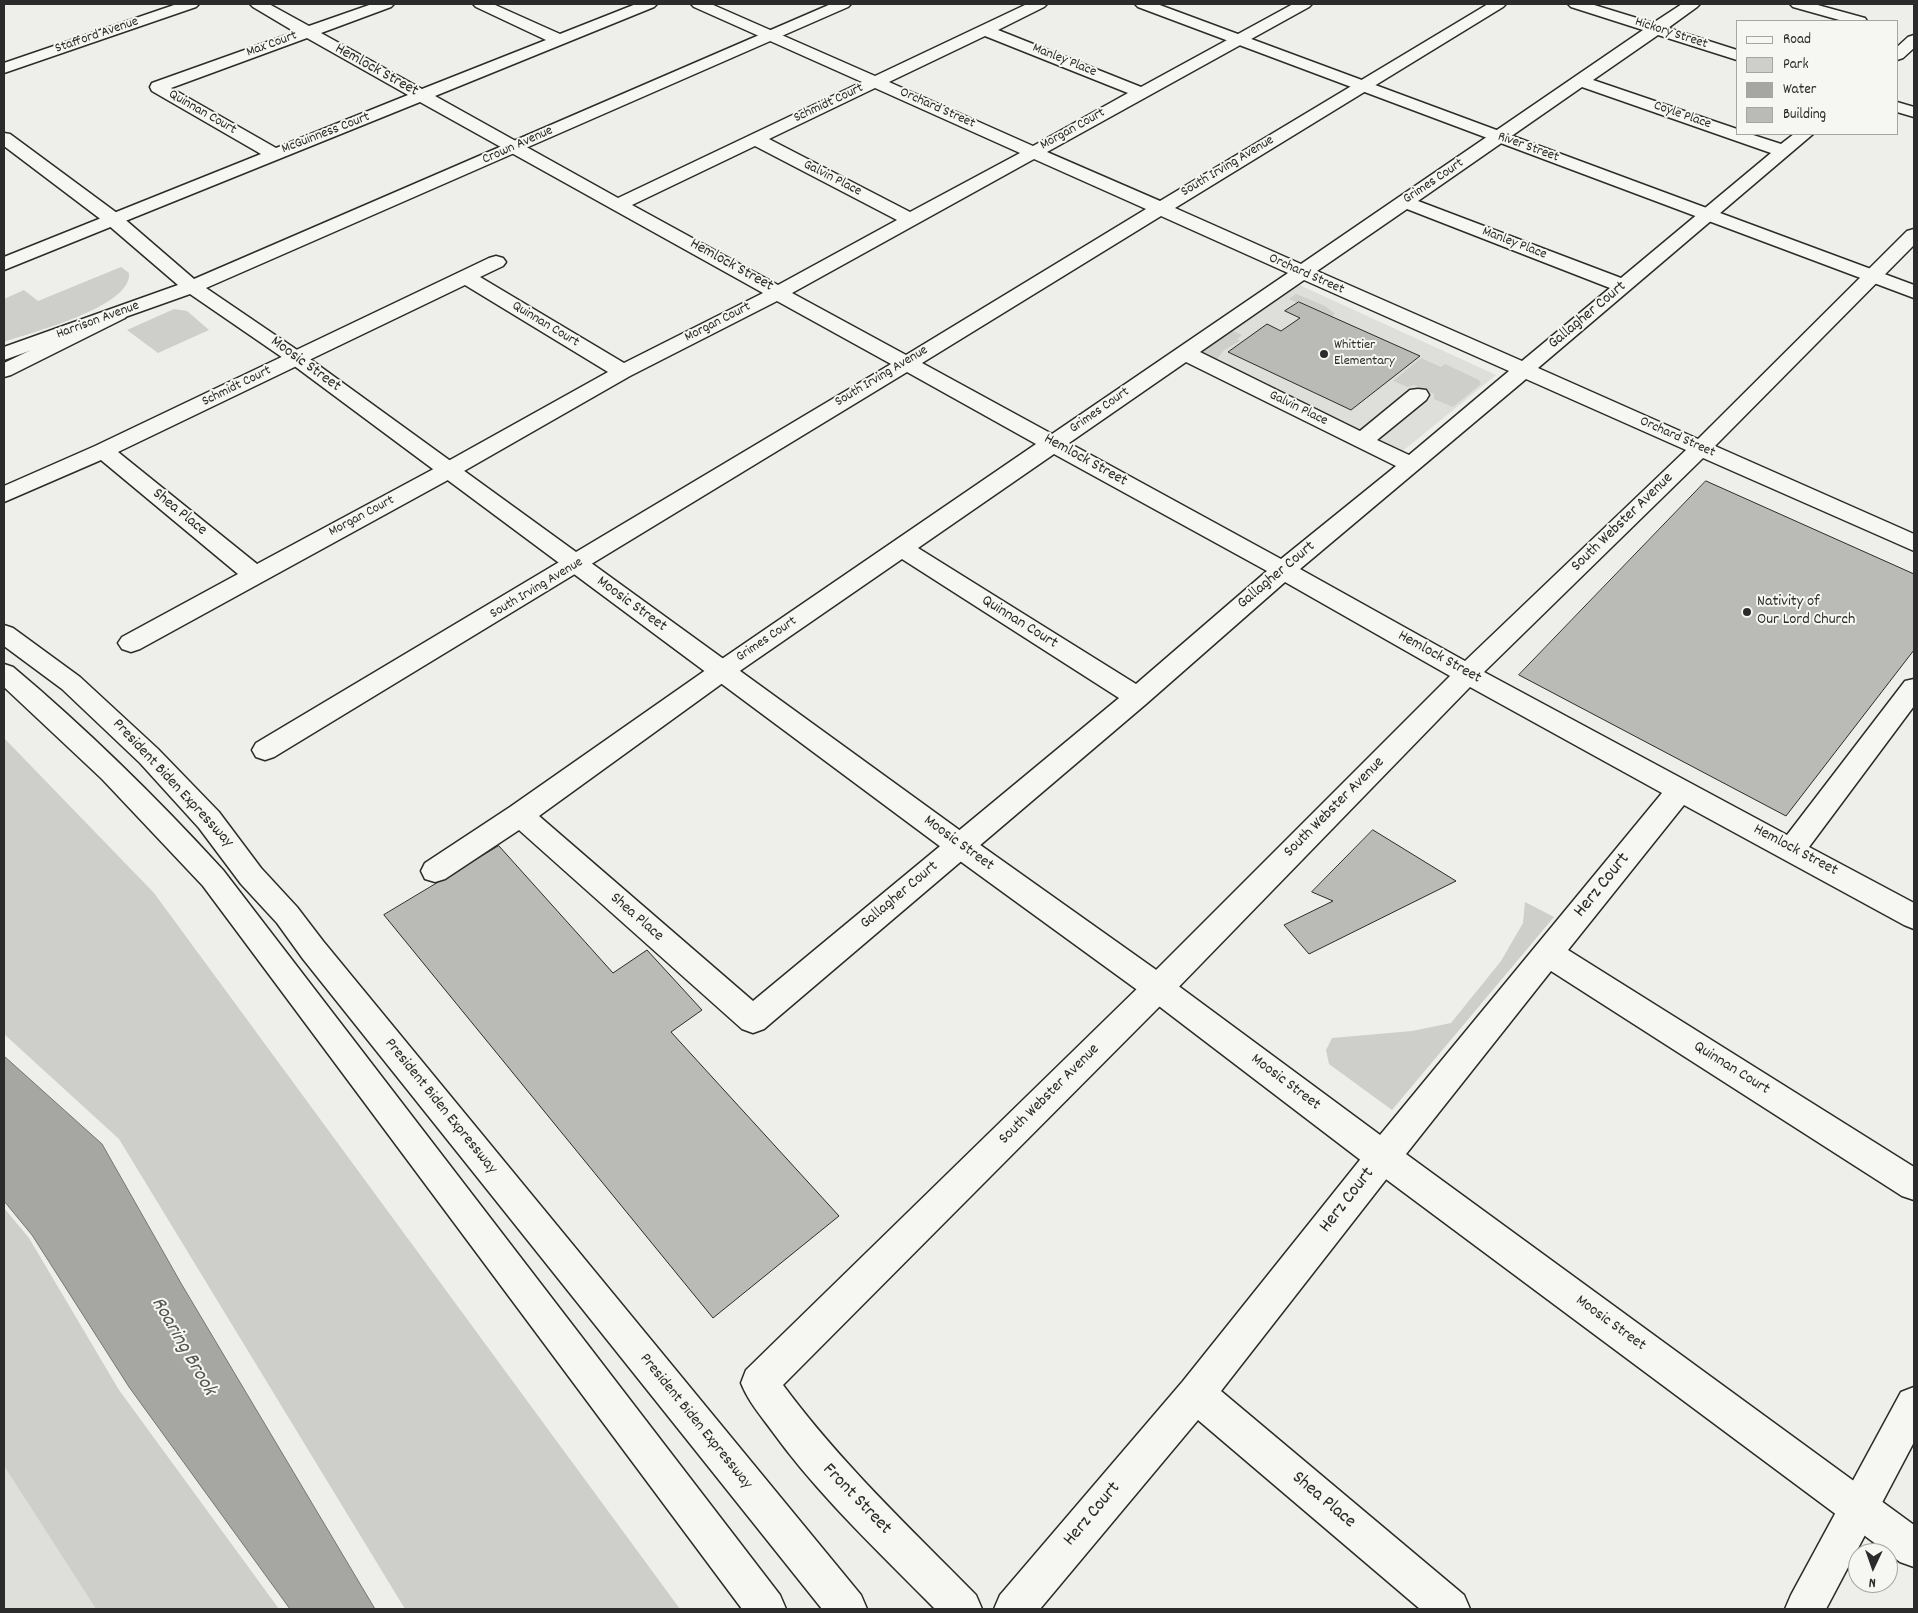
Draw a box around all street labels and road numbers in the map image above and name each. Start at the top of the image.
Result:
street label: Stafford Avenue [53,14,141,58]
street label: Hickory Street [1633,14,1709,54]
street label: Max Court [244,28,300,62]
street label: Hemlock Street [331,40,421,102]
street label: Manley Place [1029,41,1099,81]
street label: Schmidt Court [792,81,866,127]
street label: Orchard Street [897,85,977,133]
street label: Quinnan Court [165,87,239,139]
street label: Coyle Place [1651,98,1713,134]
street label: Morgan Court [1038,105,1108,155]
street label: McGuinness Court [280,109,372,159]
street label: Crown Avenue [480,123,556,169]
street label: River Street [1495,129,1561,167]
street label: South Irving Avenue [1179,133,1277,201]
street label: Grimes Court [1401,156,1467,208]
street label: Galvin Place [800,157,864,201]
street label: Manley Place [1479,224,1549,264]
street label: Hemlock Street [686,235,776,297]
street label: Orchard Street [1266,251,1346,299]
street label: Gallagher Court [1545,278,1631,354]
street label: Harrison Avenue [54,298,142,344]
street label: Quinnan Court [508,298,582,352]
street label: Morgan Court [682,299,754,347]
street label: Moosic Street [266,333,344,397]
street label: South Irving Avenue [833,343,931,411]
street label: Schmidt Court [200,363,274,411]
street label: Grimes Court [1067,384,1133,438]
street label: Galvin Place [1266,388,1330,430]
street label: Orchard Street [1637,414,1717,462]
street label: Hemlock Street [1040,430,1130,492]
street label: South Webster Avenue [1568,469,1678,577]
street label: Shea Place [148,485,210,541]
street label: Morgan Court [326,493,398,541]
street label: Gallagher Court [1234,538,1320,614]
street label: South Irving Avenue [488,555,586,623]
street label: Moosic Street [592,573,670,637]
street label: Quinnan Court [977,592,1061,654]
street label: Grimes Court [734,614,800,666]
street label: Hemlock Street [1394,627,1484,689]
street label: President Biden Expressway [107,716,237,852]
street label: South Webster Avenue [1281,754,1389,862]
street label: Moosic Street [919,812,997,876]
street label: Hemlock Street [1750,821,1840,881]
street label: Herz Court [1570,849,1636,923]
street label: Gallagher Court [857,858,943,934]
street label: Shea Place [605,890,667,946]
street label: President Biden Expressway [379,1035,501,1179]
street label: Quinnan Court [1689,1038,1773,1100]
street label: South Webster Avenue [996,1041,1104,1149]
street label: Moosic Street [1246,1051,1324,1115]
street label: Herz Court [1315,1164,1381,1238]
street label: Moosic Street [1571,1292,1649,1356]
street label: President Biden Expressway [634,1350,756,1494]
street label: Front Street [816,1460,896,1540]
street label: Shea Place [1286,1468,1360,1534]
street label: Herz Court [1060,1478,1126,1552]

